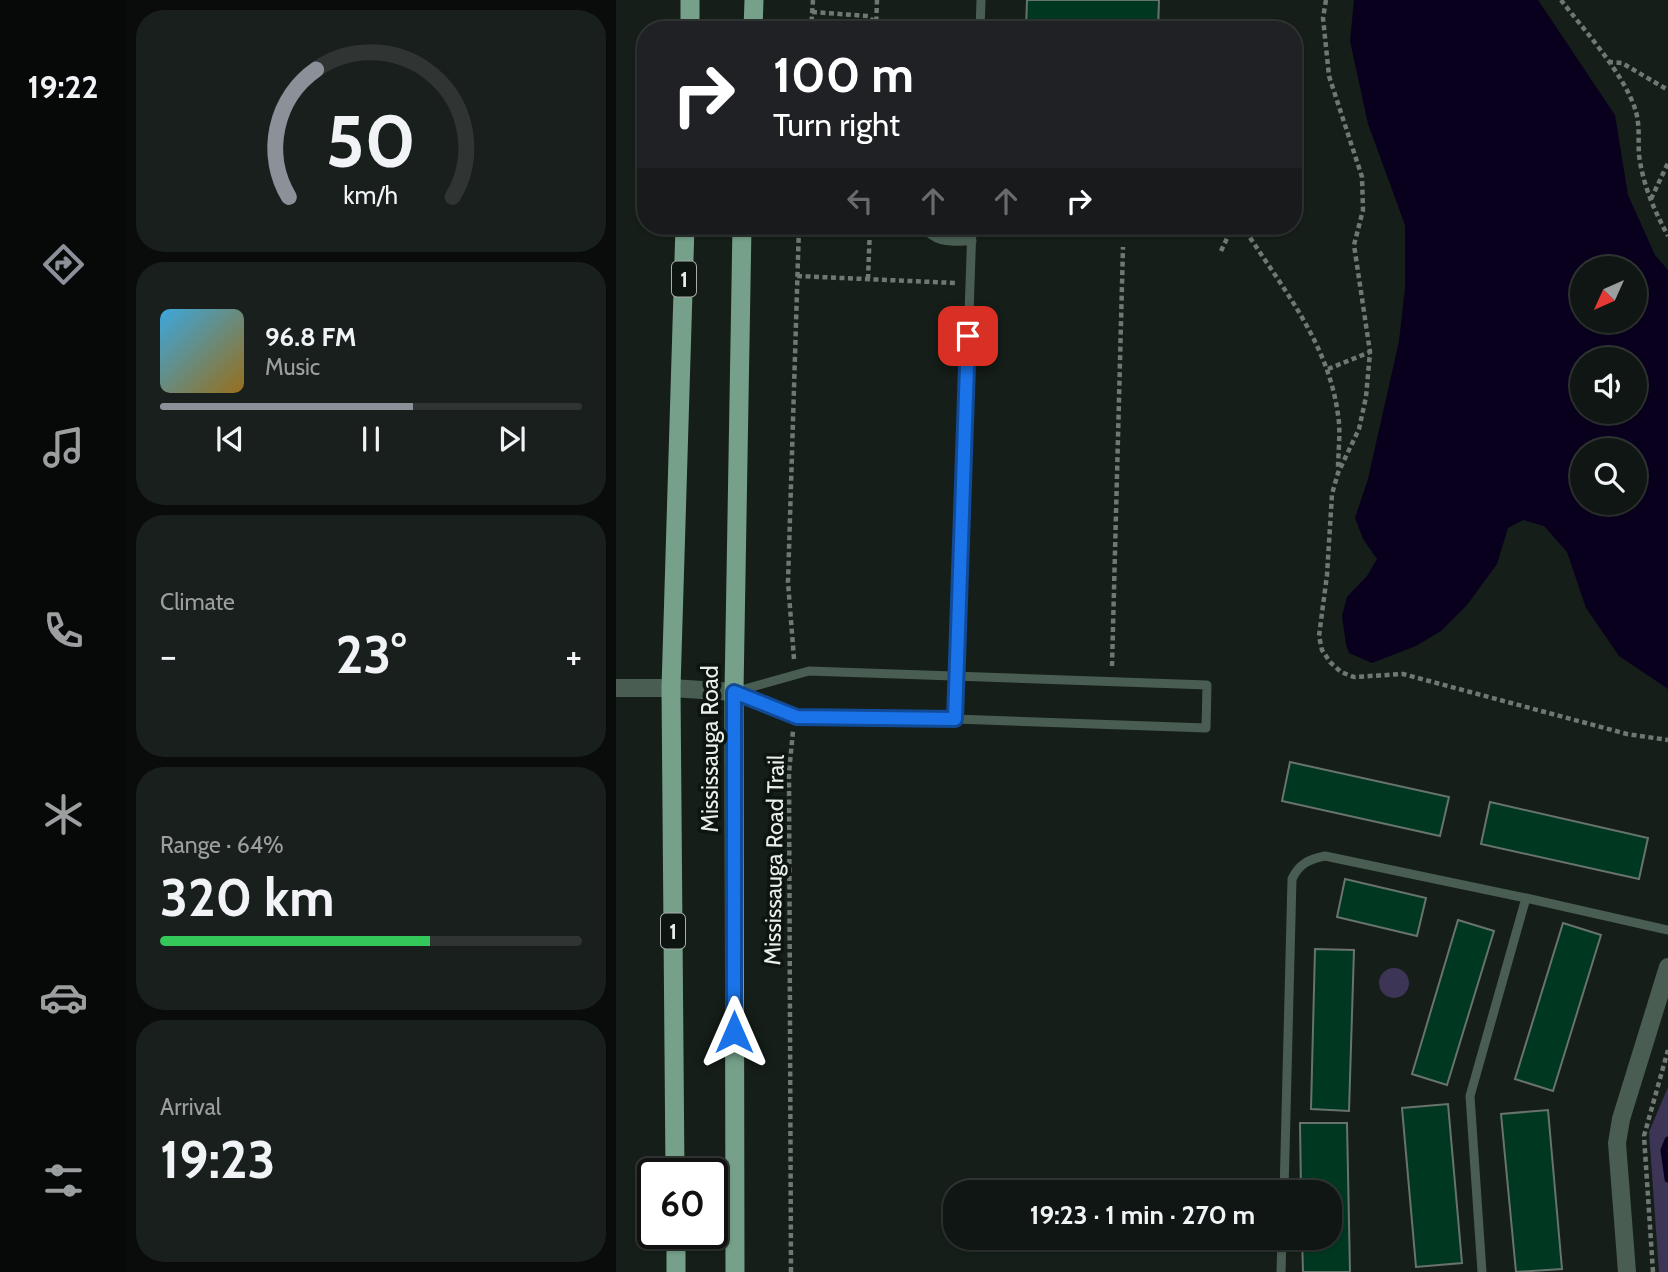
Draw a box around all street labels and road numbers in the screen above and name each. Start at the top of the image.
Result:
road number: 1 [672,262,696,296]
street label: Mississauga Road [696,666,724,832]
street label: Mississauga Road Trail [758,754,790,966]
road number: 1 [661,914,685,948]

